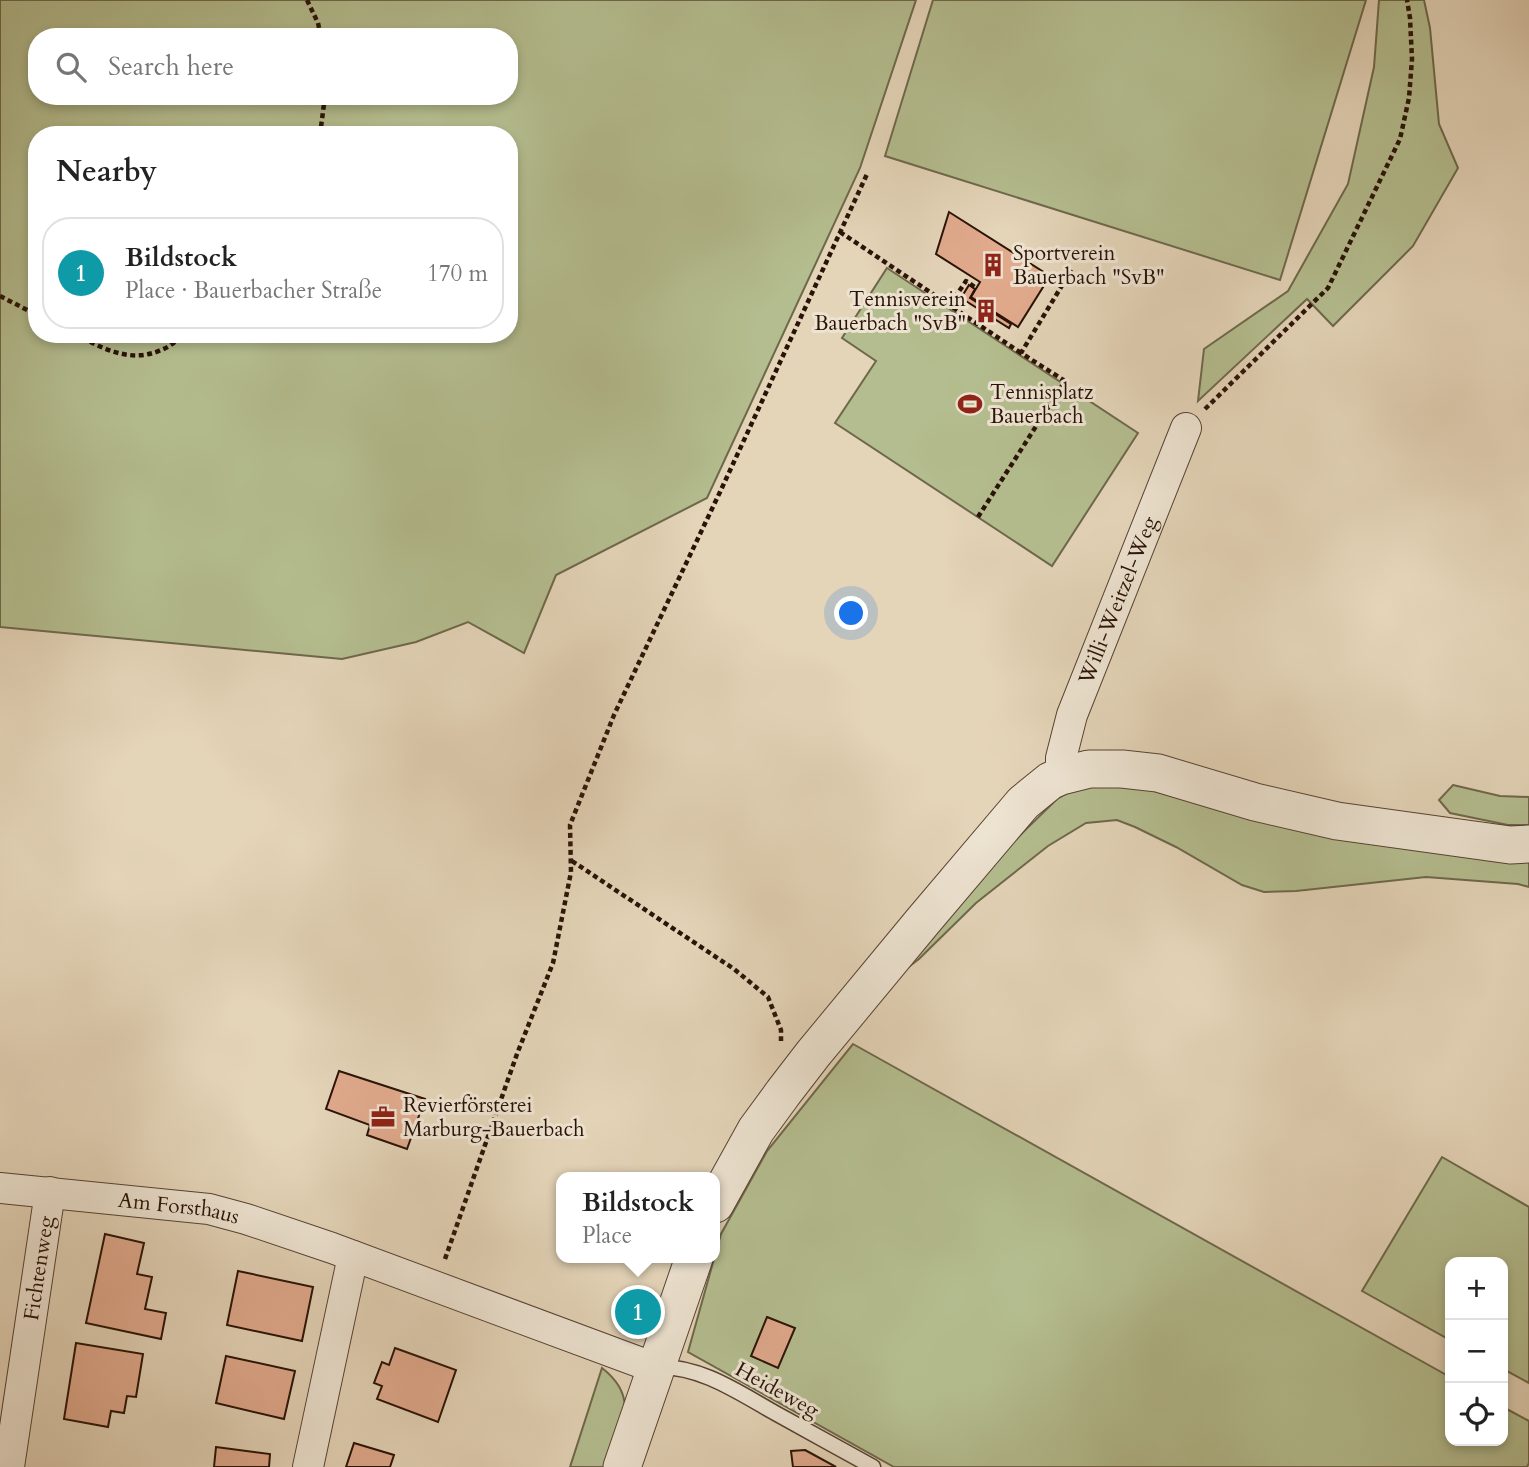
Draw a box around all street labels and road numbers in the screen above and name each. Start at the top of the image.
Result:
street label: Willi-Weitzel-Weg [1071,512,1164,689]
street label: Am Forsthaus [117,1185,243,1231]
street label: Fichtenweg [17,1214,61,1322]
street label: Heideweg [730,1355,824,1425]

